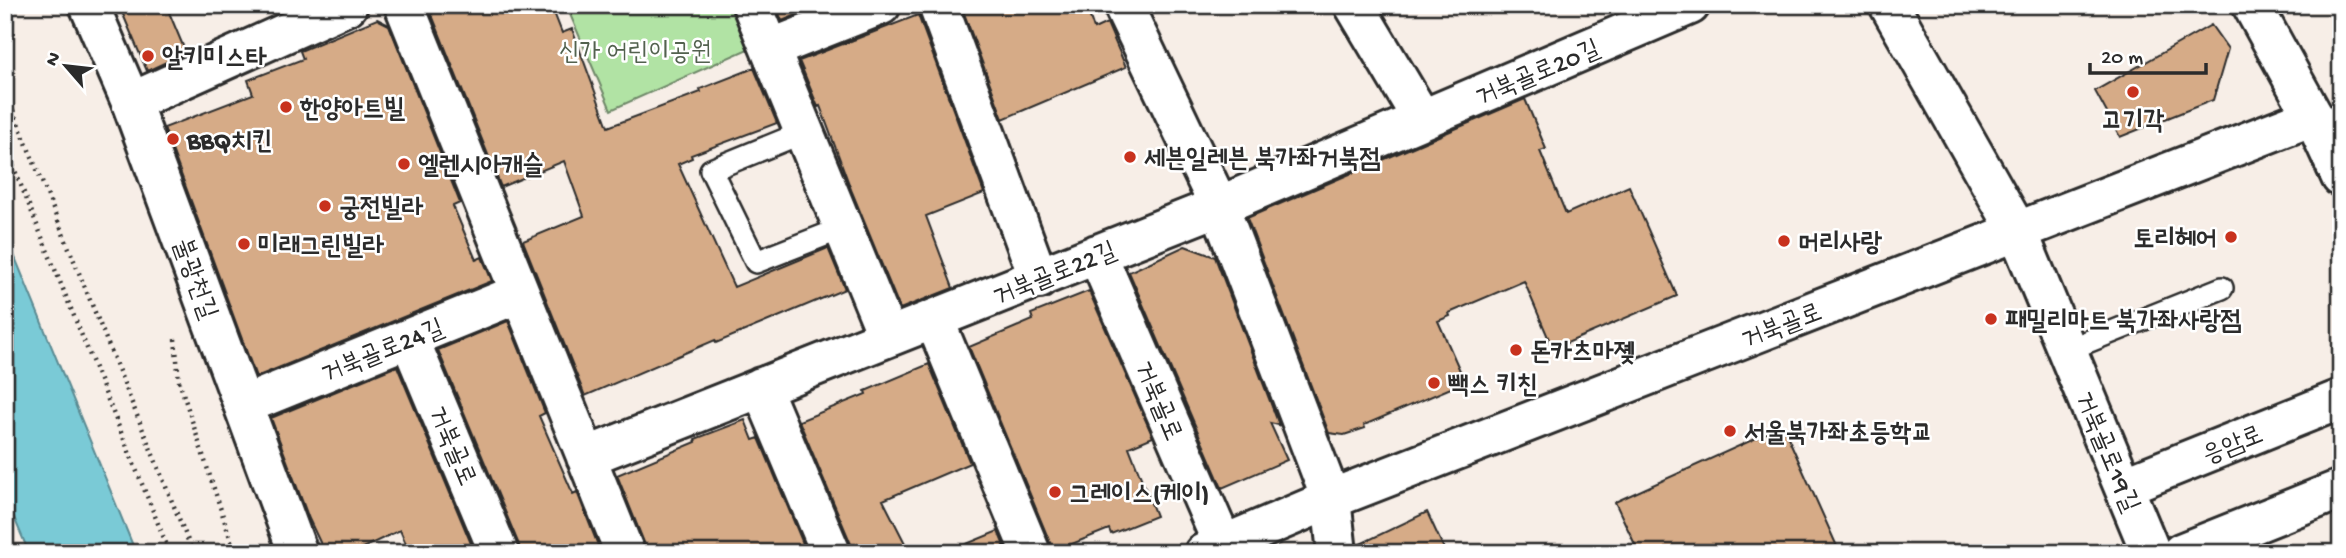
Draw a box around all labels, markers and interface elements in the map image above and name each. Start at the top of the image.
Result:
north arrow [32,32,102,102]
scale bar [2090,32,2206,76]
street label: 거북골로20길 [1472,35,1606,115]
park label: 신가 어린이공원 [559,39,711,70]
place label: 알키미스타 [162,45,267,76]
text: 20 m [2101,47,2143,72]
marker: 알키미스타 [140,48,156,64]
text: N [41,49,67,71]
marker: 고기각 [2125,84,2141,100]
place label: 한양아트빌 [299,96,406,127]
marker: 한양아트빌 [278,99,294,115]
place label: 고기각 [2102,108,2164,139]
place label: BBQ치킨 [186,128,273,159]
marker: BBQ치킨 [165,131,181,147]
place label: 세븐일레븐 북가좌거북점 [1144,146,1380,177]
marker: 세븐일레븐 북가좌거북점 [1122,149,1138,165]
place label: 엘렌시아캐슬 [418,152,544,184]
marker: 엘렌시아캐슬 [396,156,412,172]
place label: 궁전빌라 [339,195,424,226]
marker: 궁전빌라 [317,198,333,214]
place label: 토리헤어 [2133,226,2217,257]
marker: 토리헤어 [2223,229,2239,245]
place label: 머리사랑 [1798,230,1883,261]
place label: 미래그린빌라 [258,233,385,264]
marker: 머리사랑 [1776,233,1792,249]
street label: 불광천길 [164,235,222,324]
marker: 미래그린빌라 [236,236,252,252]
street label: 거북골로22길 [990,237,1122,315]
street label: 거북골로 [1738,299,1827,358]
place label: 패밀리마트 북가좌사랑점 [2005,308,2241,339]
marker: 패밀리마트 북가좌사랑점 [1983,311,1999,327]
street label: 거북골로24길 [318,314,450,392]
place label: 돈카츠마졪 [1530,339,1635,370]
marker: 돈카츠마졪 [1508,342,1524,358]
street label: 거북골로 [1125,357,1186,446]
place label: 빽스 키친 [1448,372,1538,403]
marker: 빽스 키친 [1426,375,1442,391]
street label: 거북골로19길 [2066,388,2144,518]
street label: 거북골로 [419,402,480,491]
place label: 서울북가좌초등학교 [1744,420,1932,451]
street label: 응암로 [2199,421,2269,473]
marker: 서울북가좌초등학교 [1722,423,1738,439]
place label: 그레이스(케이) [1069,481,1209,512]
marker: 그레이스(케이) [1047,484,1063,500]

